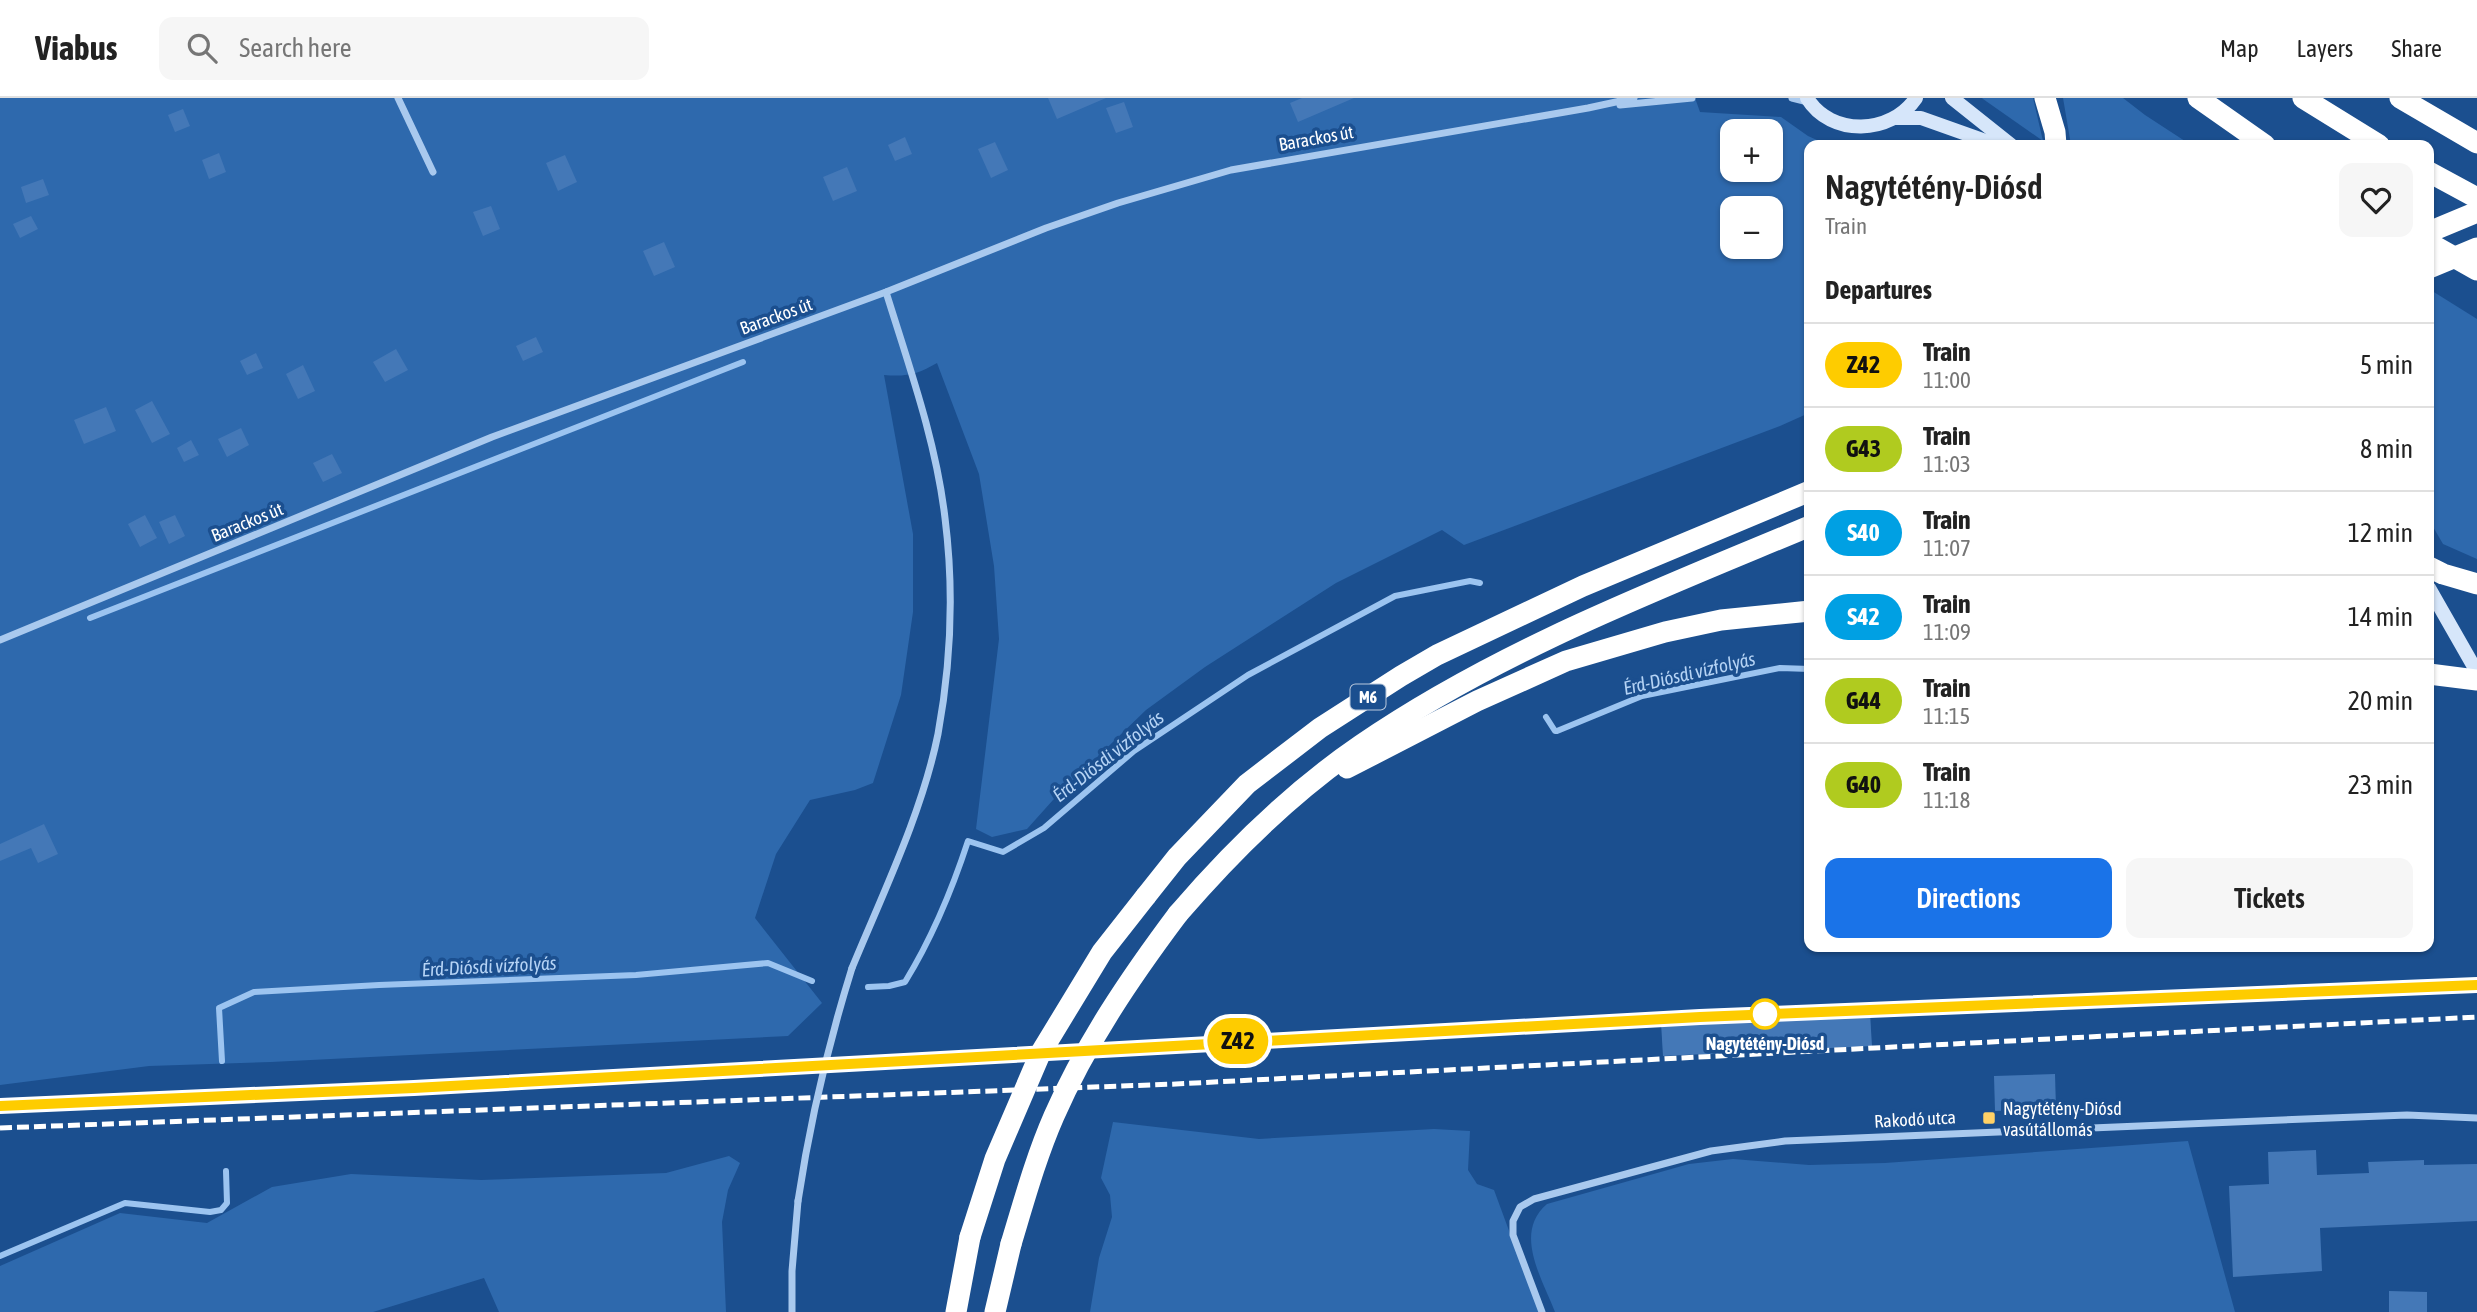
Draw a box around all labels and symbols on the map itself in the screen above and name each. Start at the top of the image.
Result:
street label: Barackos út [1277,121,1355,155]
street label: Barackos út [737,293,815,339]
street label: Barackos út [208,498,286,546]
water label: Érd-Diósdi vízfolyás [1621,647,1757,699]
road number: M6 [1350,684,1386,710]
water label: Érd-Diósdi vízfolyás [1048,706,1168,806]
water label: Érd-Diósdi vízfolyás [421,951,557,981]
marker: Nagytétény-Diósd [1750,999,1780,1029]
line badge: Z42 [1198,1018,1278,1064]
place label: Nagytétény-Diósd [1706,1033,1824,1054]
place label: Nagytétény-Diósd vasútállomás [2003,1098,2122,1140]
street label: Rakodó utca [1874,1106,1956,1132]
marker: Nagytétény-Diósd vasútállomás [1981,1110,1997,1126]

